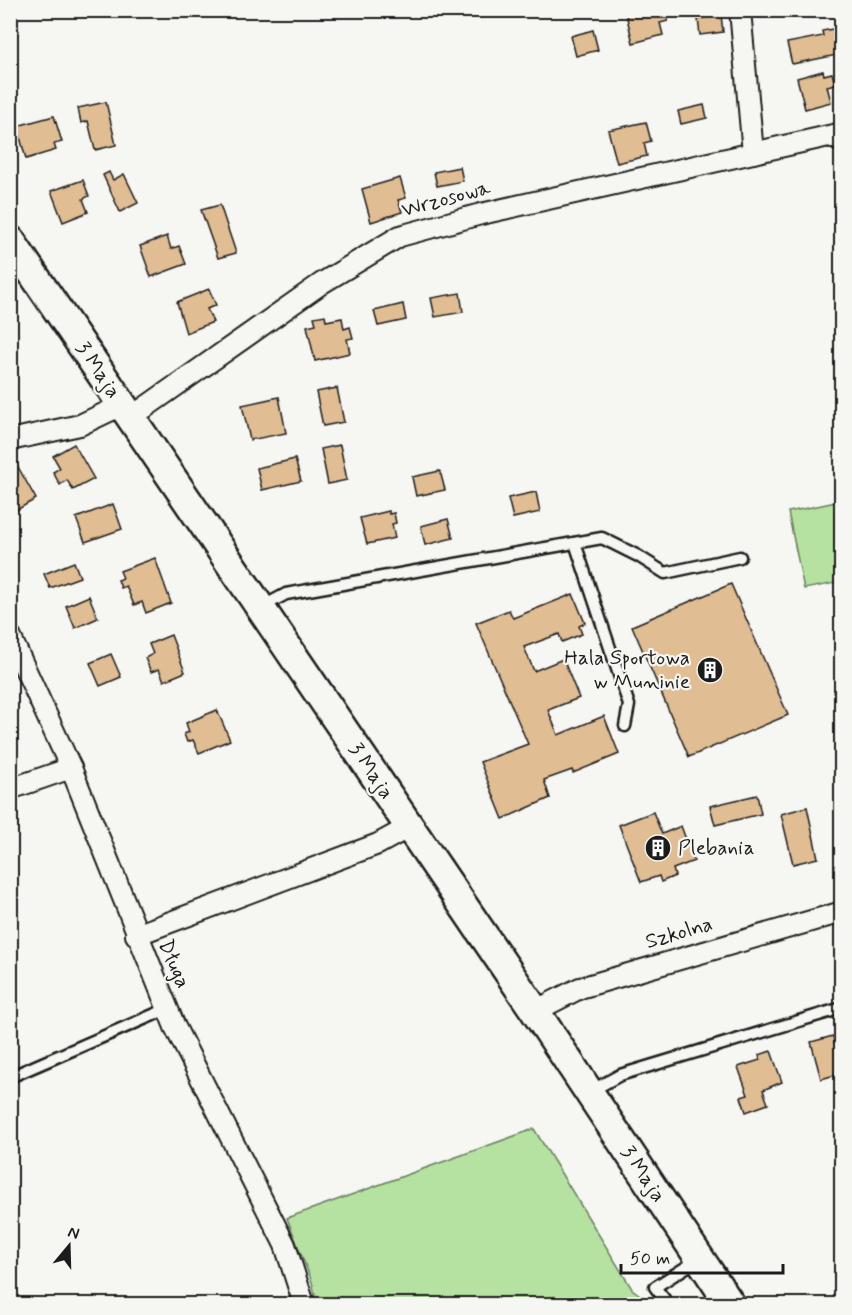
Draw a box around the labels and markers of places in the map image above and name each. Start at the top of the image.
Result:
place label: Hala Sportowa w Muninie [564,644,690,696]
building icon: Hala Sportowa w Muninie [695,655,725,685]
building icon: Plebania [643,833,673,863]
place label: Plebania [678,834,755,862]

